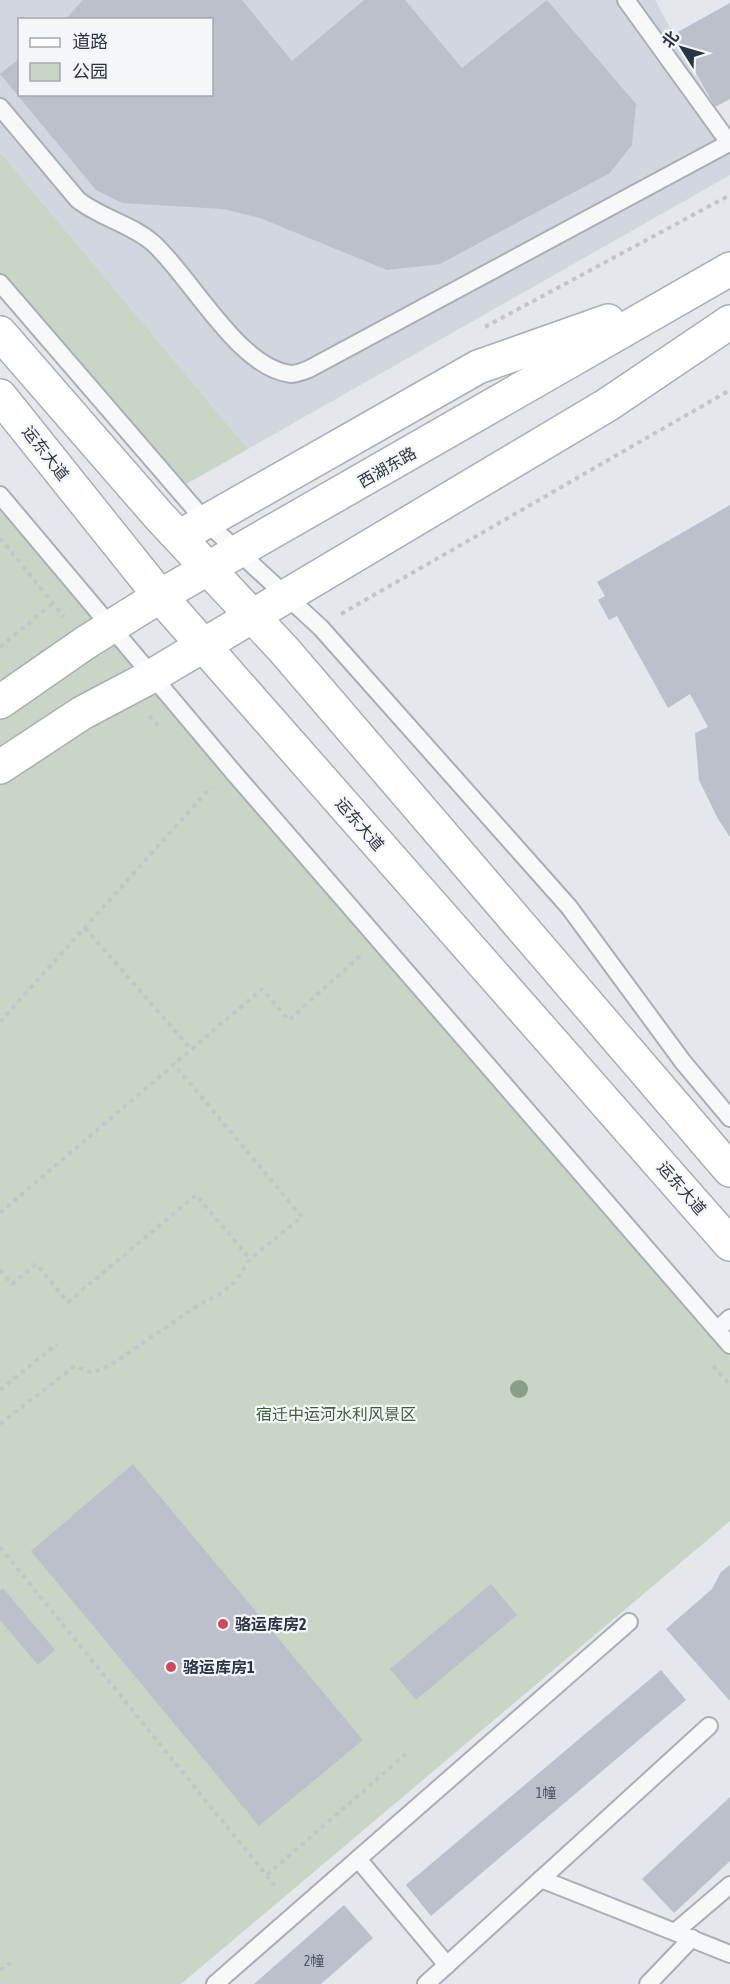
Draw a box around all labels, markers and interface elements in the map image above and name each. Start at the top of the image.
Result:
legend [18,18,213,96]
north arrow [652,18,712,78]
text: 北 [658,27,682,51]
text: 道路 [72,31,108,52]
text: 公园 [72,61,108,82]
street label: 运东大道 [19,422,73,484]
street label: 西湖东路 [355,443,419,491]
street label: 运东大道 [332,794,388,854]
street label: 运东大道 [654,1158,710,1218]
park label: 宿迁中运河水利风景区 [256,1405,416,1423]
place label: 骆运库房2 [235,1615,307,1633]
marker: 骆运库房2 [216,1617,230,1631]
place label: 骆运库房1 [183,1658,255,1676]
marker: 骆运库房1 [164,1660,178,1674]
house number: 1幢 [536,1785,556,1801]
house number: 2幢 [304,1953,324,1969]

